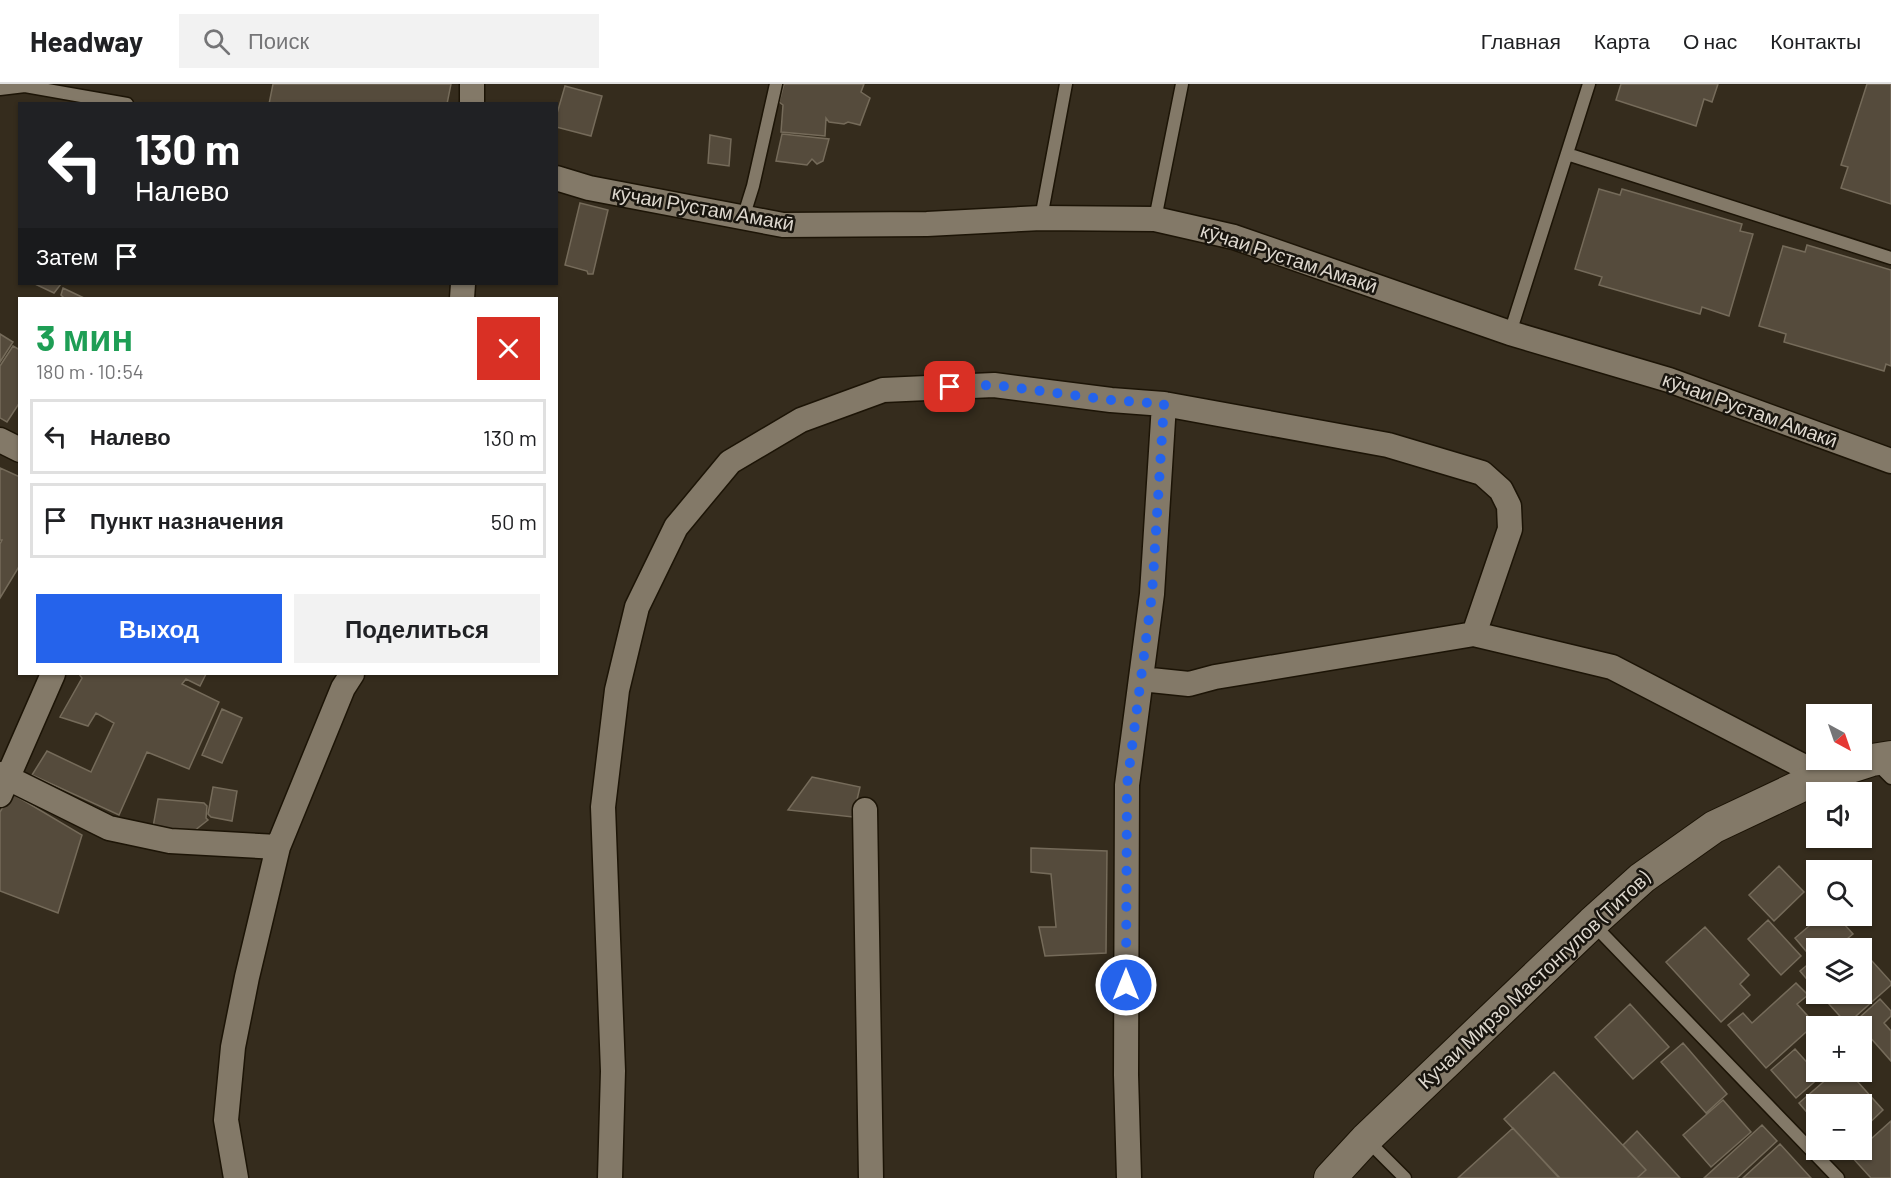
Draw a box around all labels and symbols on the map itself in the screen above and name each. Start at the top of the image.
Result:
street label: кӯчаи Рустам Амакӣ [610,179,796,235]
street label: кӯчаи Рустам Амакӣ [1198,217,1381,297]
pin [924,361,975,412]
street label: кӯчаи Рустам Амакӣ [1660,366,1841,452]
north arrow [1806,704,1872,770]
street label: Кучаи Мирзо Мастонгулов (Титов) [1412,865,1655,1093]
position arrow [1094,953,1158,1017]

